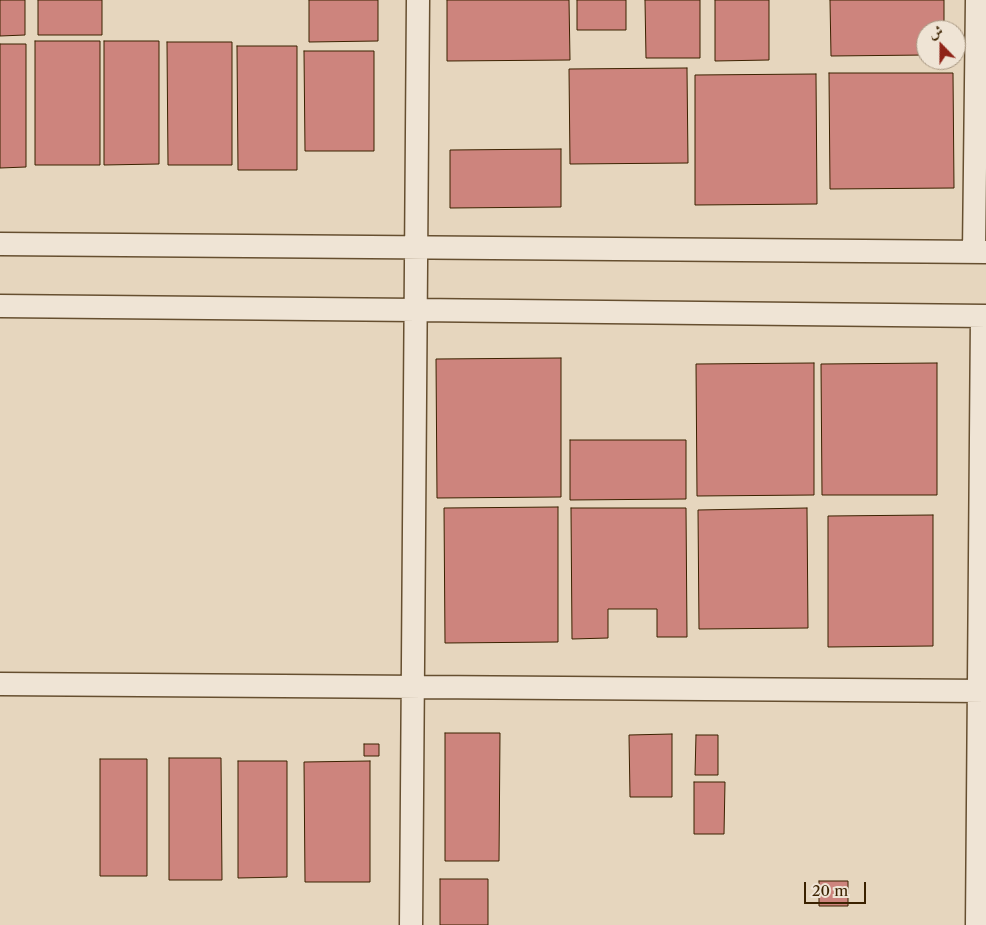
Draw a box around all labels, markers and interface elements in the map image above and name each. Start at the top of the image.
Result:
north arrow [916,20,966,70]
text: ش [926,21,946,43]
scale bar [806,872,868,904]
text: 20 m [812,881,848,900]

